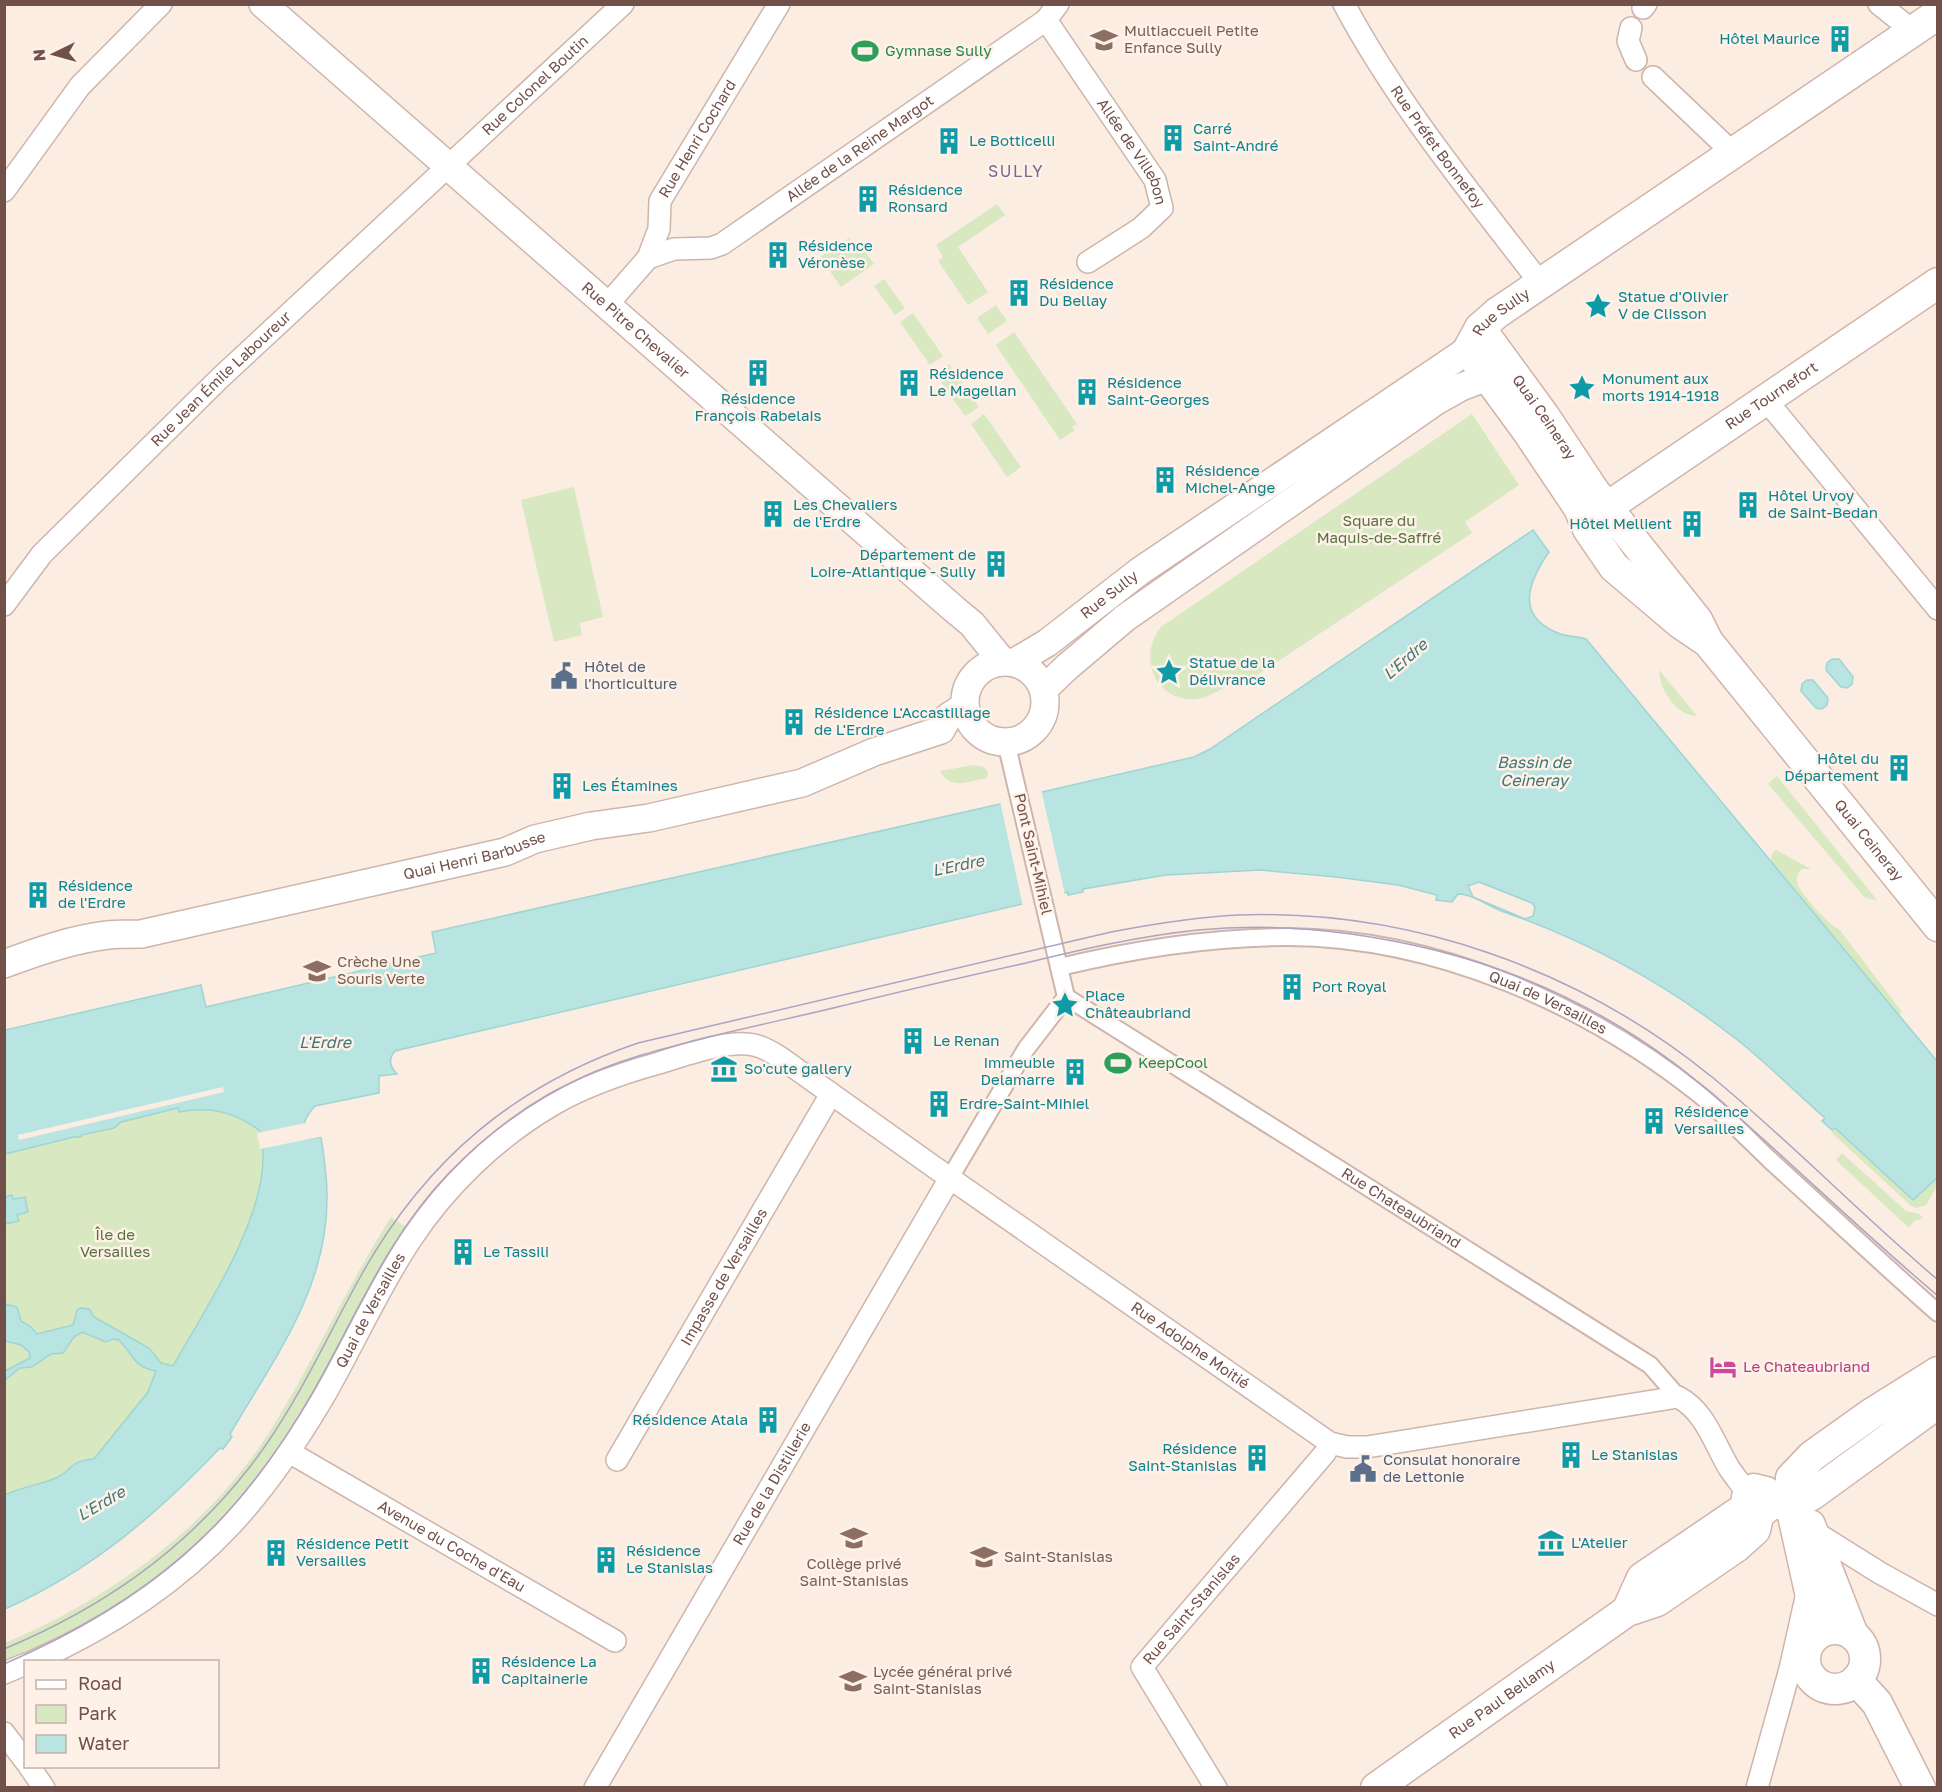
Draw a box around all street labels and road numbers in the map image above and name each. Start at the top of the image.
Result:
street label: Rue Colonel Boutin [478,31,591,138]
street label: Rue Henri Cochard [654,76,739,201]
street label: Rue Préfet Bonnefoy [1387,82,1489,212]
street label: Allée de la Reine Margot [782,91,937,205]
street label: Allée de Villebon [1094,95,1171,207]
street label: Rue Pitre Chevalier [579,277,694,381]
street label: Rue Sully [1468,283,1533,338]
street label: Rue Jean Émile Laboureur [146,307,294,450]
street label: Rue Tournefort [1721,357,1821,433]
street label: Quai Ceineray [1509,371,1581,463]
street label: Rue Sully [1076,566,1141,622]
street label: Pont Saint-Mihiel [1011,791,1057,916]
street label: Quai Ceineray [1831,795,1908,885]
street label: Quai Henri Barbusse [402,827,547,883]
street label: Quai de Versailles [1487,966,1611,1037]
street label: Rue Chateaubriand [1339,1163,1465,1252]
street label: Impasse de Versailles [676,1205,770,1348]
street label: Quai de Versailles [331,1249,408,1371]
street label: Rue Adolphe Moitié [1128,1297,1253,1392]
street label: Rue de la Distillerie [728,1418,814,1548]
street label: Avenue du Coche d'Eau [375,1496,529,1595]
street label: Rue Saint-Stanislas [1138,1549,1243,1668]
street label: Rue Paul Bellamy [1445,1655,1558,1742]

